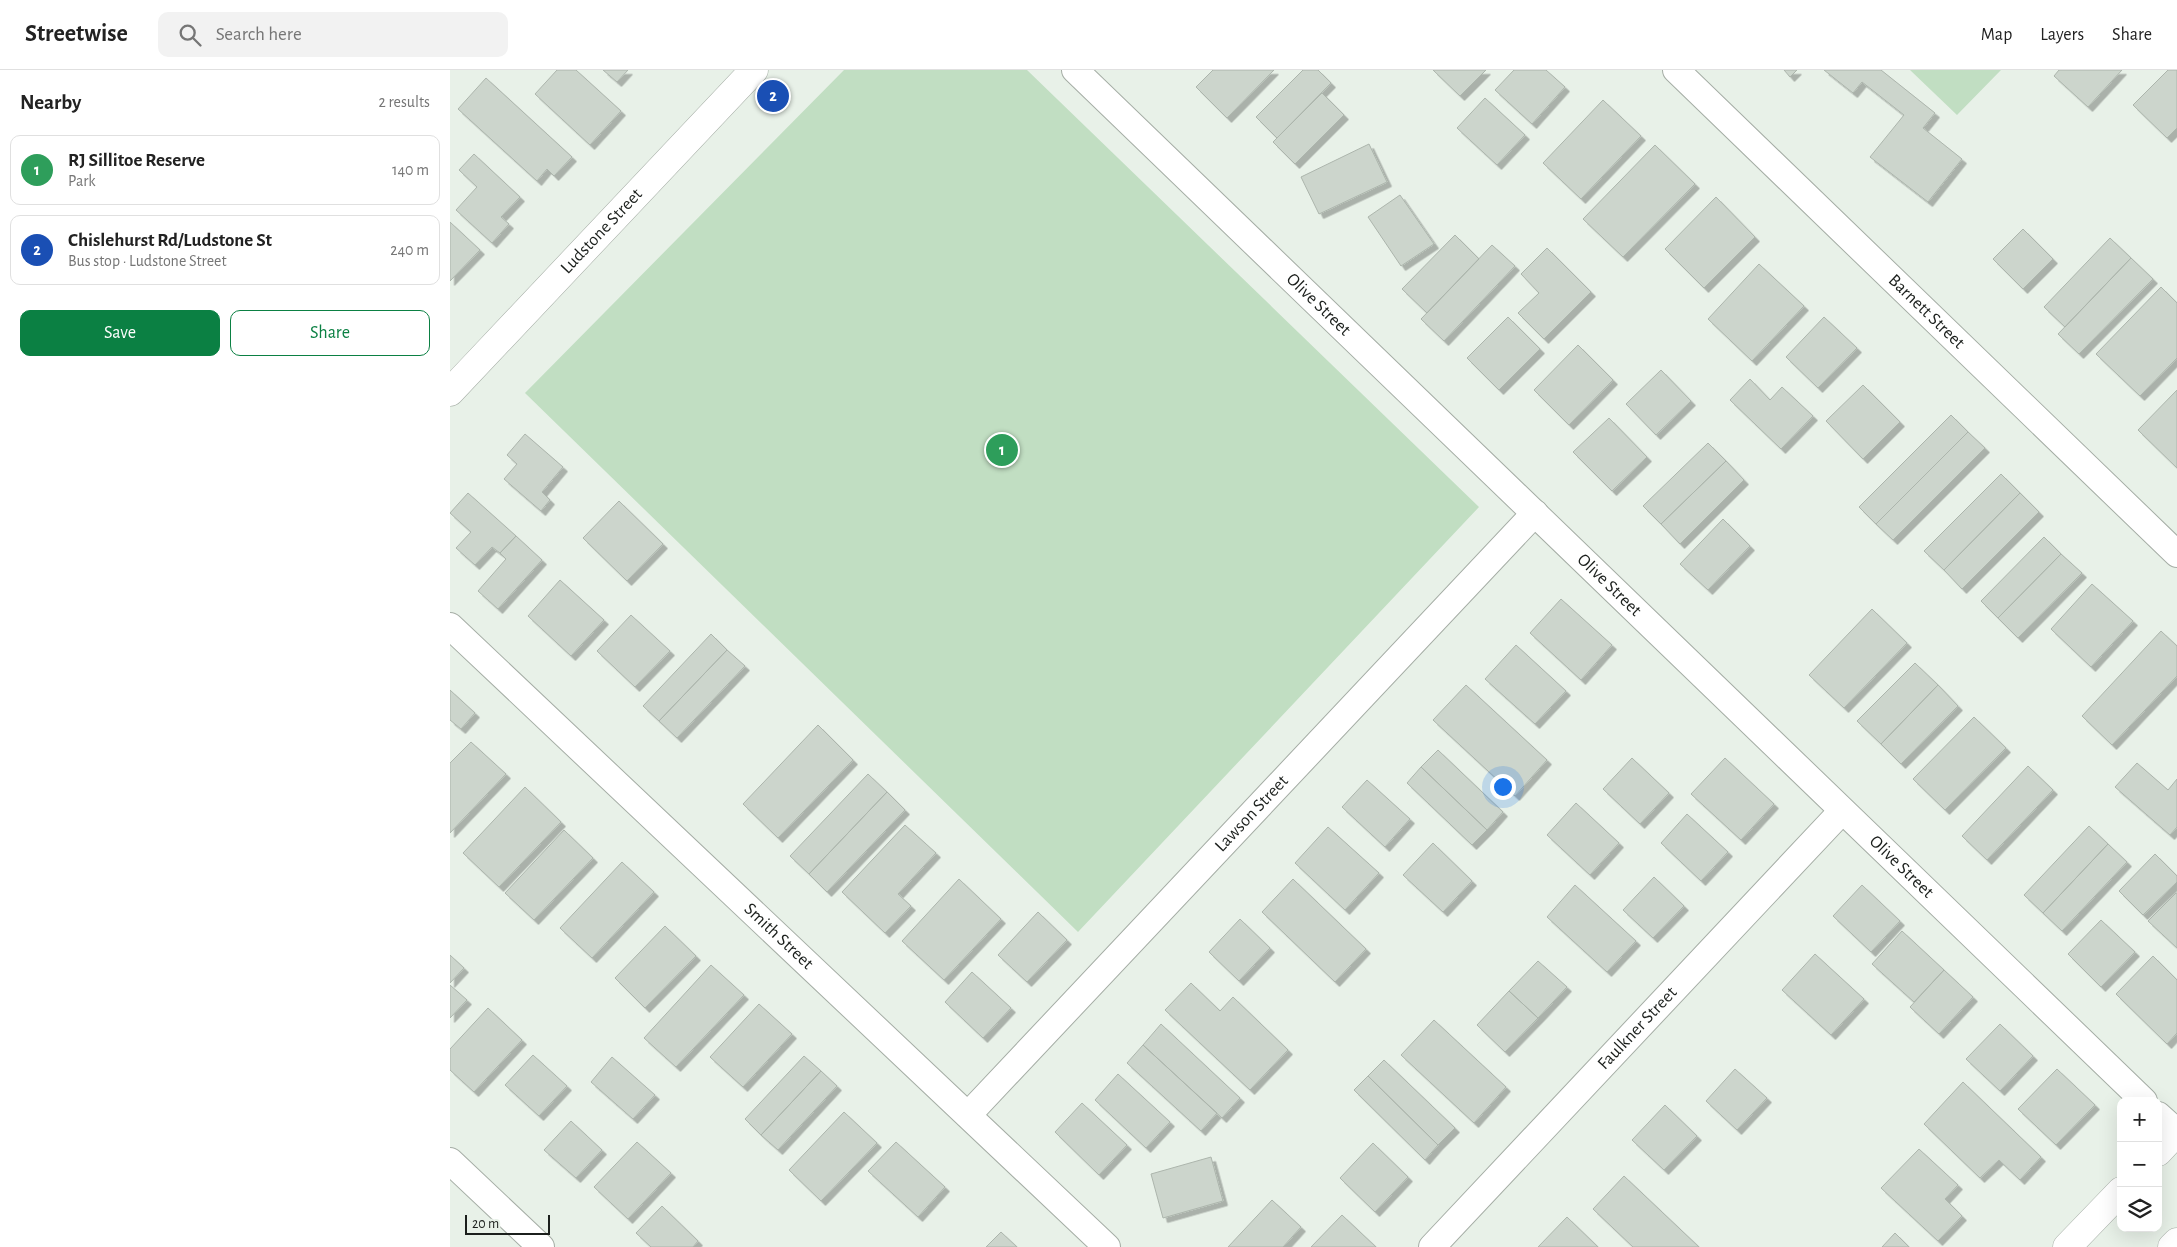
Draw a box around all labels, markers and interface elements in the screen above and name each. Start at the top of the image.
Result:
search box [158,12,508,57]
icon: search [176,21,204,49]
text: Streetwise [25,22,128,46]
text: Search here [216,25,302,44]
text: Map [1981,26,2012,44]
text: Layers [2040,26,2084,44]
text: Share [2112,26,2152,44]
pin: 2 [757,77,789,115]
text: Nearby [20,92,81,113]
text: 2 results [378,94,430,110]
text: RJ Sillitoe Reserve [68,151,205,170]
text: 1 [34,162,40,178]
text: 140 m [392,162,429,178]
text: Park [68,173,96,189]
street label: Ludstone Street [557,185,646,277]
text: Chislehurst Rd/Ludstone St [68,231,272,250]
text: 2 [33,242,41,258]
text: 240 m [390,242,429,258]
text: Bus stop · Ludstone Street [68,253,227,269]
street label: Olive Street [1283,270,1354,340]
street label: Barnett Street [1885,271,1968,353]
button: Save [20,310,220,356]
button: Share [230,310,430,356]
pin: 1 [986,431,1018,469]
street label: Olive Street [1574,550,1645,620]
street label: Lawson Street [1212,772,1292,855]
your location [1490,774,1516,800]
street label: Olive Street [1866,832,1937,902]
street label: Smith Street [740,900,817,973]
street label: Faulkner Street [1595,983,1681,1073]
map controls [2117,1097,2162,1232]
button: + [2117,1097,2162,1142]
button: − [2117,1142,2162,1187]
button: layers [2117,1187,2162,1232]
scale bar [465,1212,550,1235]
text: 20 m [472,1217,499,1231]

